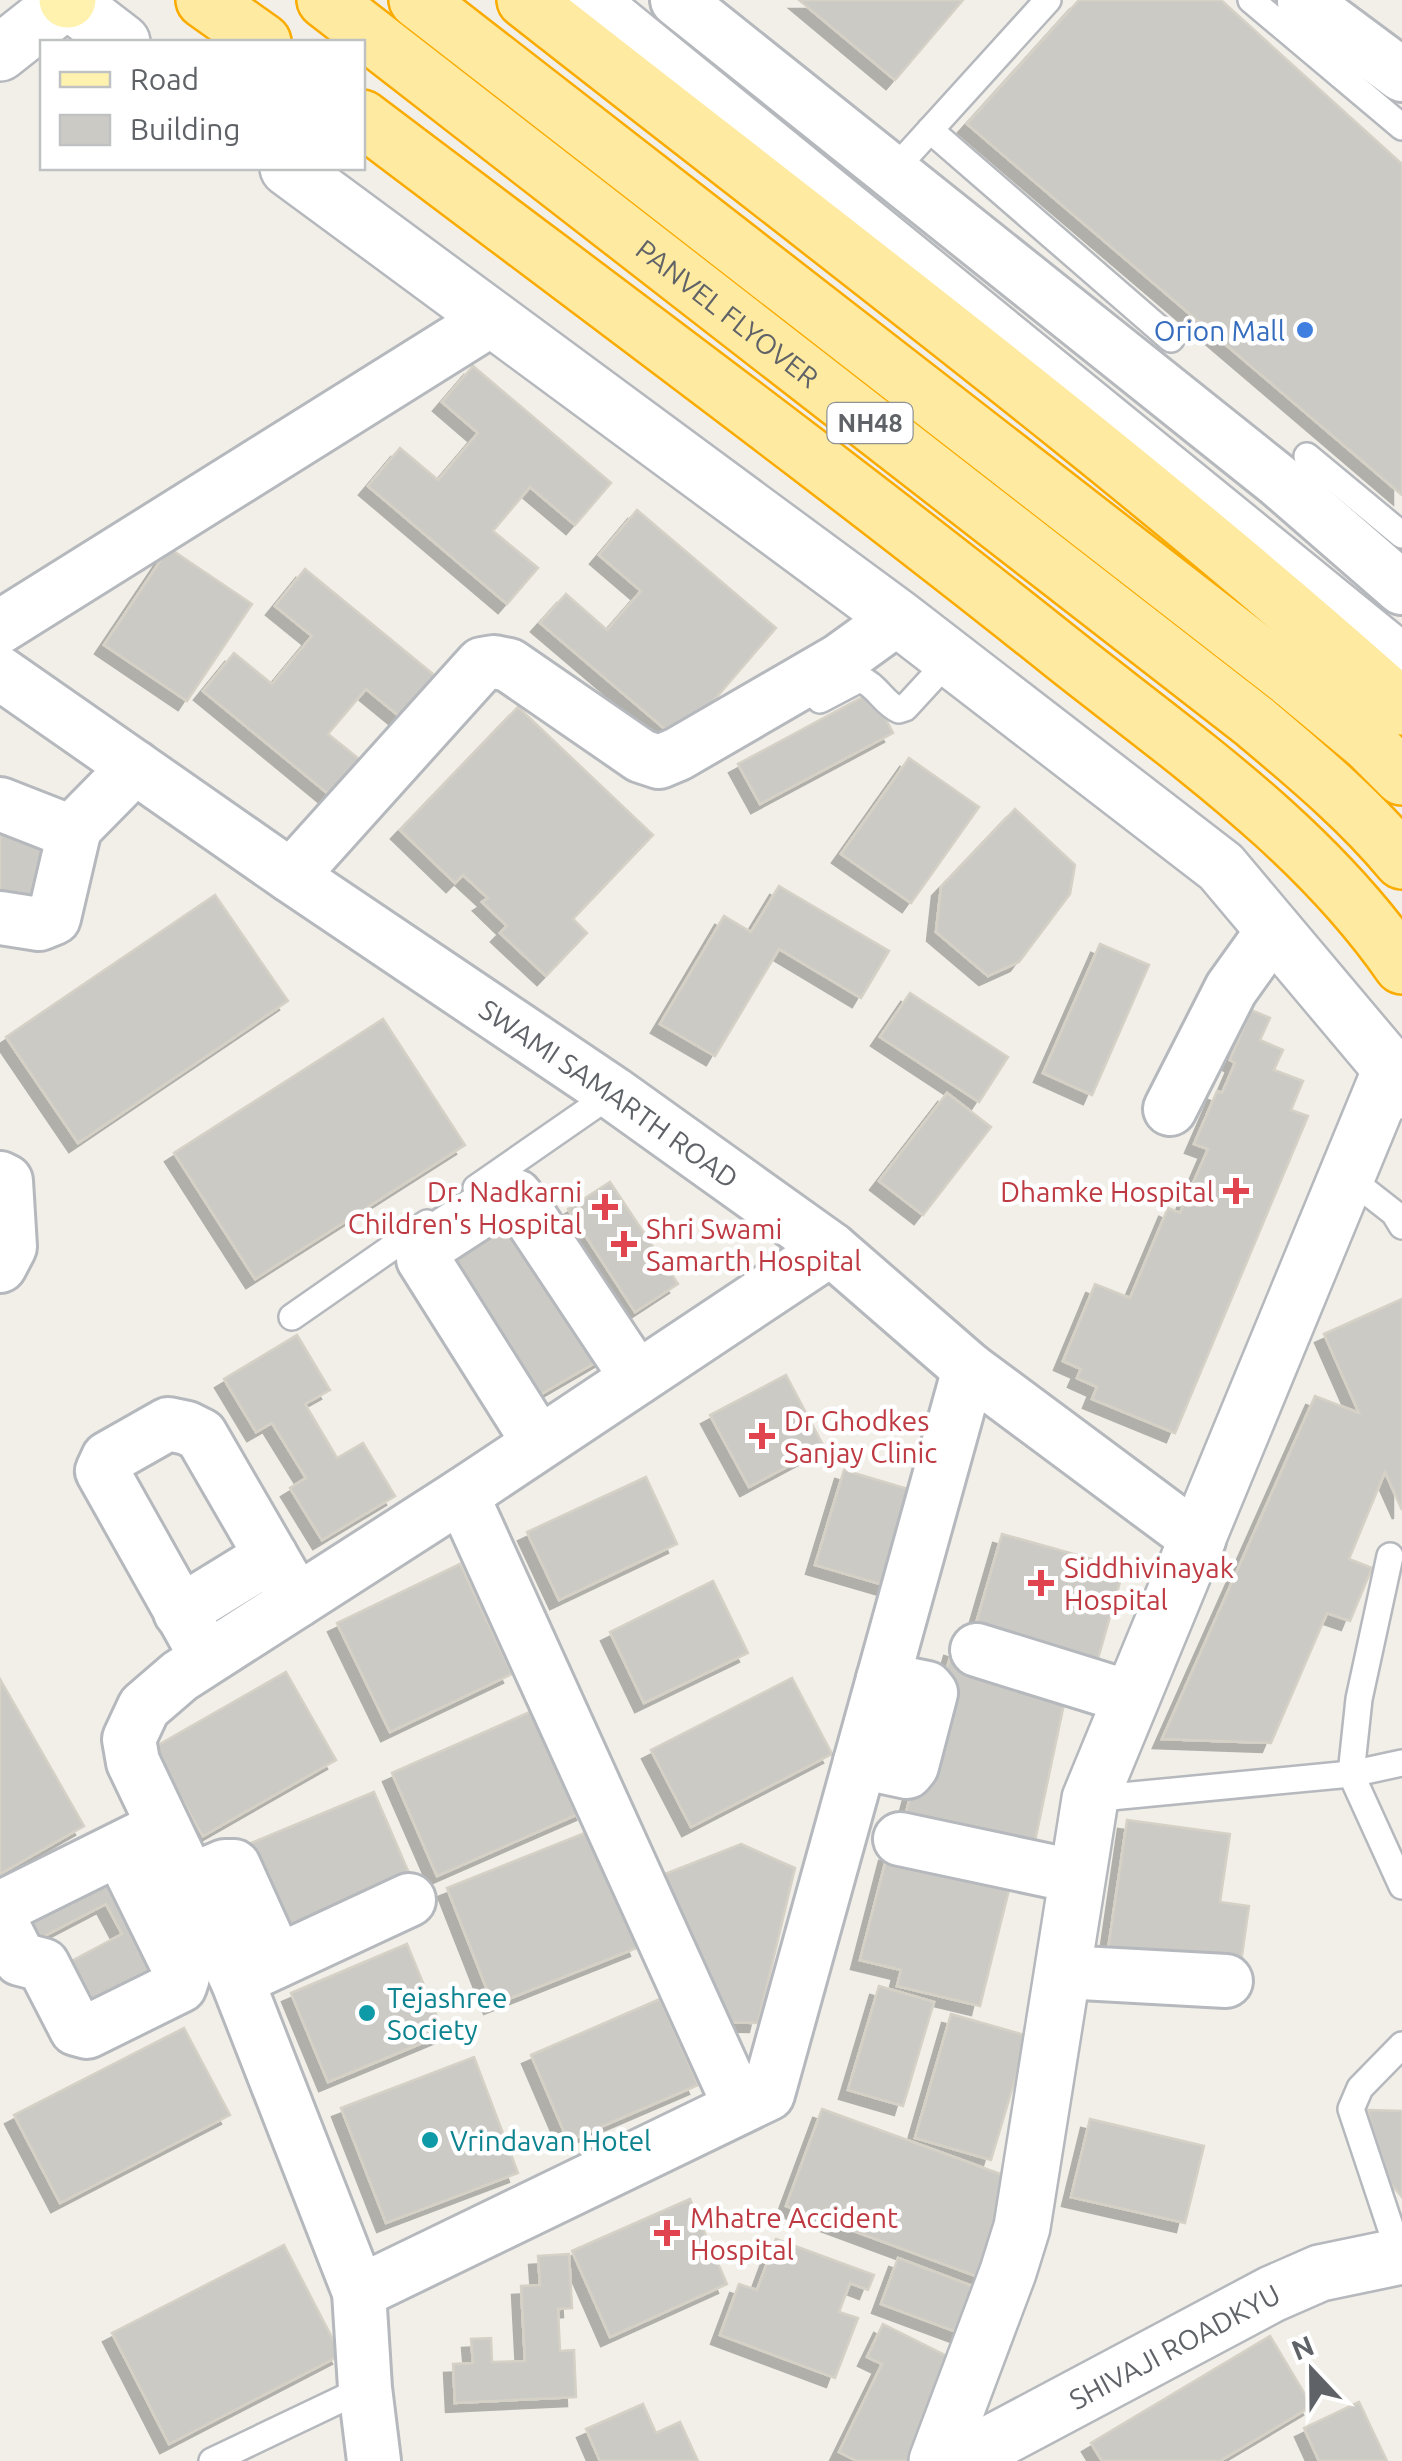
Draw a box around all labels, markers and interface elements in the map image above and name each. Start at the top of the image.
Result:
legend [40,40,365,170]
text: Road [130,62,199,96]
text: Building [130,112,241,146]
street label: PANVEL FLYOVER [631,232,825,393]
place label: Orion Mall [1154,315,1285,346]
marker: Orion Mall [1294,319,1316,341]
road number: NH48 [828,403,912,443]
street label: SWAMI SAMARTH ROAD [474,992,745,1193]
place label: Dr. Nadkarni Children's Hospital [348,1176,582,1239]
place label: Dhamke Hospital [1000,1176,1214,1207]
marker: Dhamke Hospital [1223,1178,1249,1204]
marker: Dr. Nadkarni Children's Hospital [592,1194,618,1220]
place label: Shri Swami Samarth Hospital [646,1213,862,1276]
marker: Shri Swami Samarth Hospital [611,1231,637,1257]
place label: Dr Ghodkes Sanjay Clinic [784,1405,937,1468]
marker: Dr Ghodkes Sanjay Clinic [749,1423,775,1449]
place label: Siddhivinayak Hospital [1064,1552,1234,1615]
marker: Siddhivinayak Hospital [1028,1570,1054,1596]
place label: Tejashree Society [387,1982,508,2045]
marker: Tejashree Society [356,2002,378,2024]
place label: Vrindavan Hotel [450,2125,651,2156]
marker: Vrindavan Hotel [419,2129,441,2151]
place label: Mhatre Accident Hospital [690,2202,898,2265]
marker: Mhatre Accident Hospital [654,2220,680,2246]
street label: SHIVAJI ROADKYU [1064,2277,1285,2415]
north arrow [1262,2321,1362,2421]
text: N [1287,2329,1318,2366]

